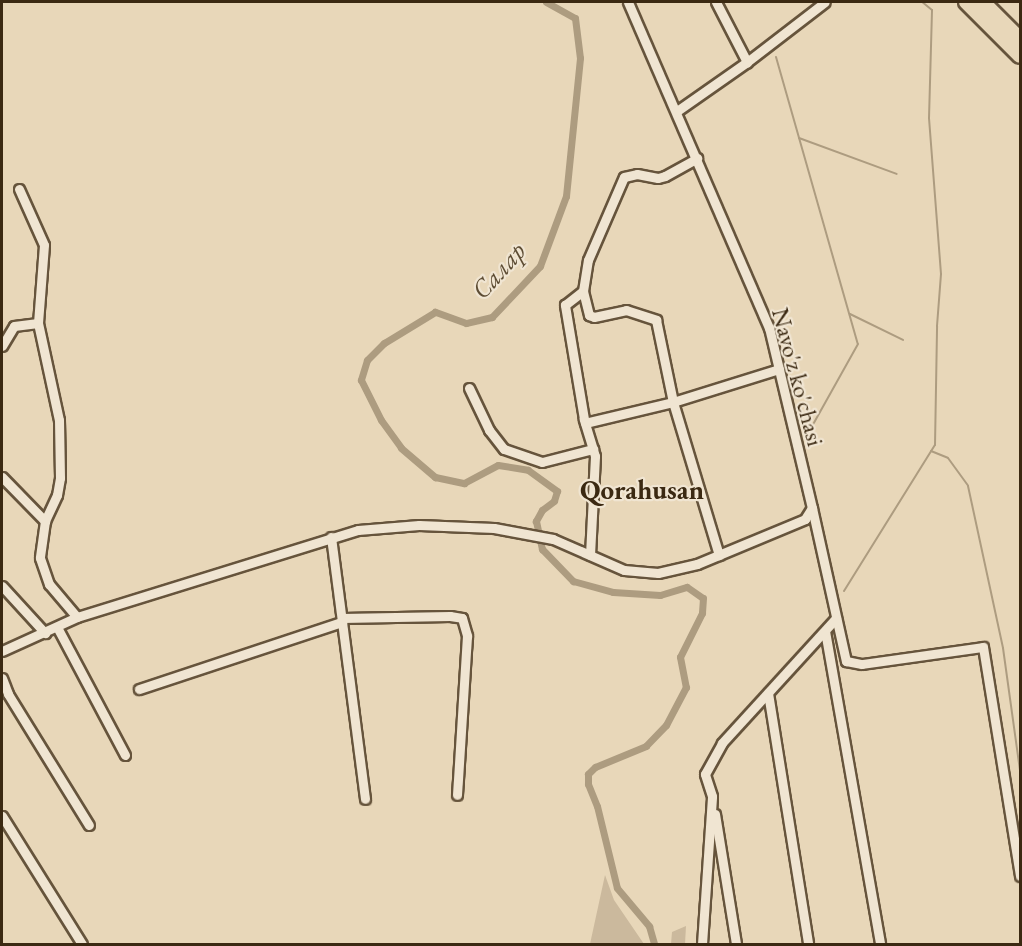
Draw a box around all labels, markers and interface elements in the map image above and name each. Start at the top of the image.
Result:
water label: Салар [465,236,533,306]
street label: Navo'z ko'chasi [766,305,830,449]
district label: Qorahusan [580,474,704,506]

